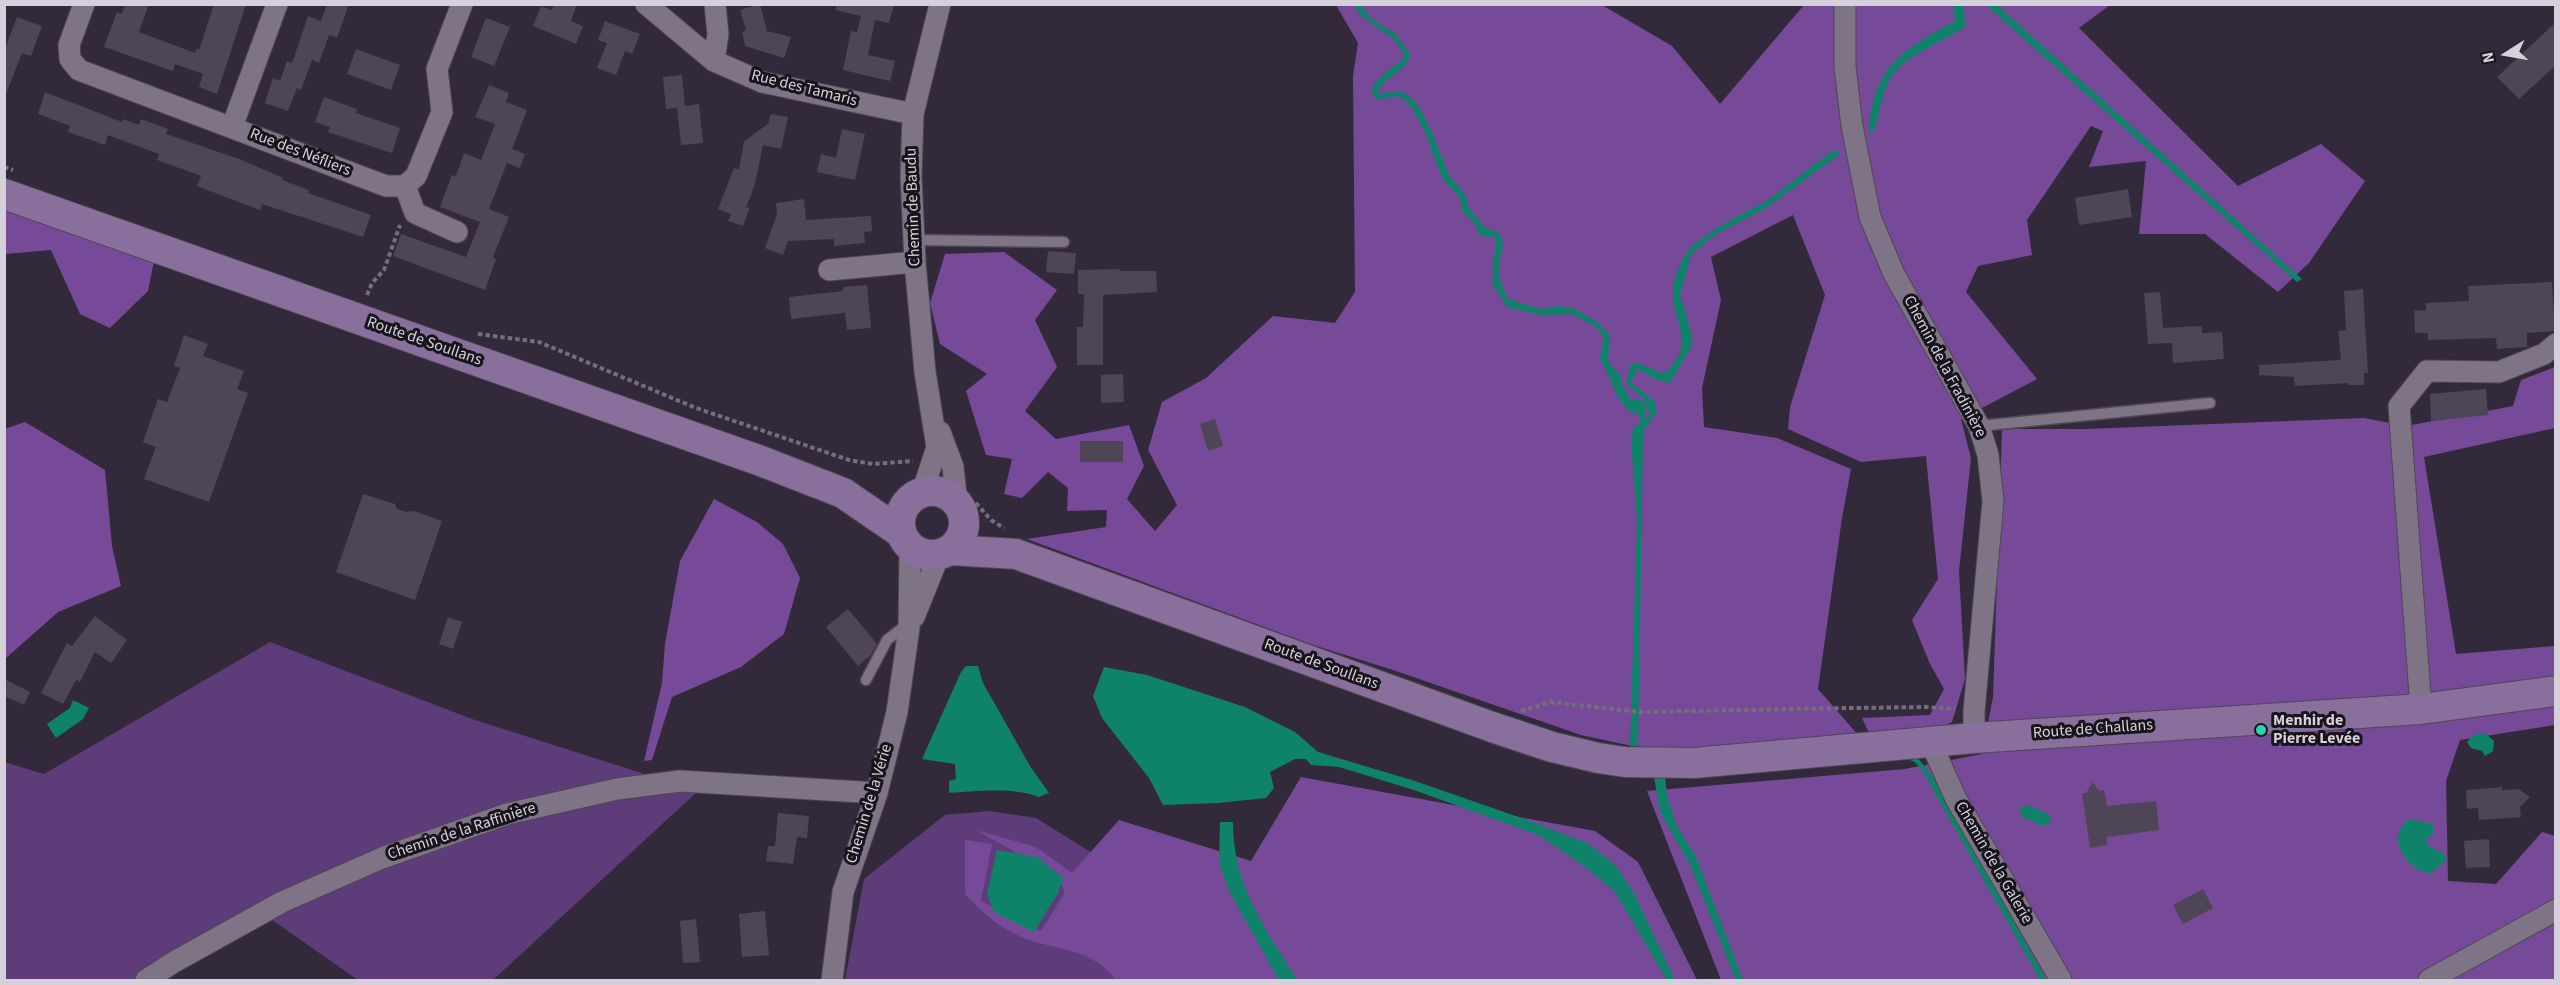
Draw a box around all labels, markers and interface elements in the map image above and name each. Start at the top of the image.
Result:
north arrow [2476,24,2536,84]
text: N [2477,50,2500,65]
street label: Rue des Tamaris [749,67,859,111]
street label: Rue des Néfliers [247,125,353,181]
street label: Chemin de Baudu [902,147,926,267]
street label: Chemin de la Fradinière [1898,293,1990,441]
street label: Route de Soullans [364,313,484,371]
street label: Route de Soullans [1261,635,1381,695]
place label: Menhir de Pierre Levée [2273,711,2360,749]
street label: Route de Challans [2032,716,2154,744]
marker: Menhir de Pierre Levée [2254,723,2268,737]
street label: Chemin de la Vérie [843,742,897,866]
street label: Chemin de la Raffinière [386,799,538,865]
street label: Chemin de la Galerie [1950,799,2036,927]

